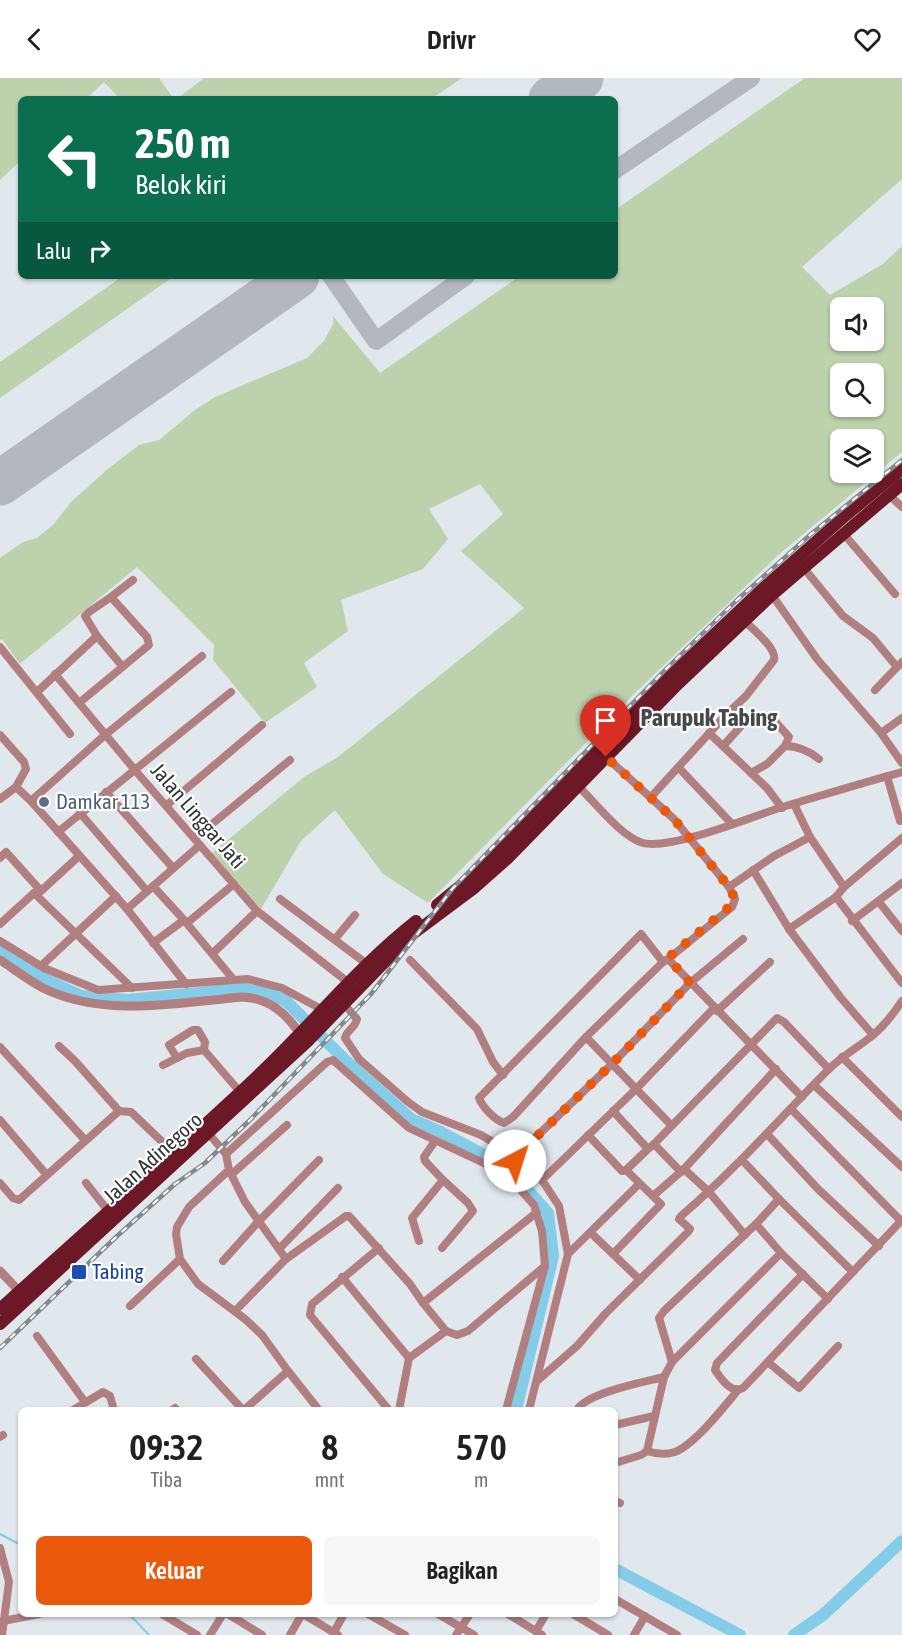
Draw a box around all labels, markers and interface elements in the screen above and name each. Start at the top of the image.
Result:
icon: back [18,23,51,56]
icon: heart [851,23,884,56]
text: Drivr [427,24,475,55]
text: 250 m [135,119,230,167]
icon: left [36,120,114,198]
text: Belok kiri [135,169,227,200]
icon: right [83,234,116,267]
text: Lalu [36,238,71,264]
map controls [830,297,884,483]
button: sound [830,297,884,351]
button: search [830,363,884,417]
button: layers [830,429,884,483]
pin [580,695,631,757]
icon: arrive [589,704,622,737]
district label: Parupuk Tabing [641,704,778,731]
street label: Jalan Linggar Jati [147,758,251,873]
place label: Damkar 113 [56,789,150,813]
marker: Damkar 113 [37,795,51,809]
street label: Jalan Adinegoro [98,1107,207,1208]
position arrow [483,1129,547,1193]
place label: Tabing [92,1259,144,1283]
marker: Tabing [70,1263,88,1281]
text: 09:32 [129,1426,203,1468]
text: 8 [321,1426,338,1468]
text: 570 [456,1426,507,1468]
text: Tiba [150,1468,182,1491]
text: mnt [315,1468,345,1491]
text: m [474,1468,488,1491]
button: Keluar [36,1536,312,1605]
button: Bagikan [324,1536,600,1605]

